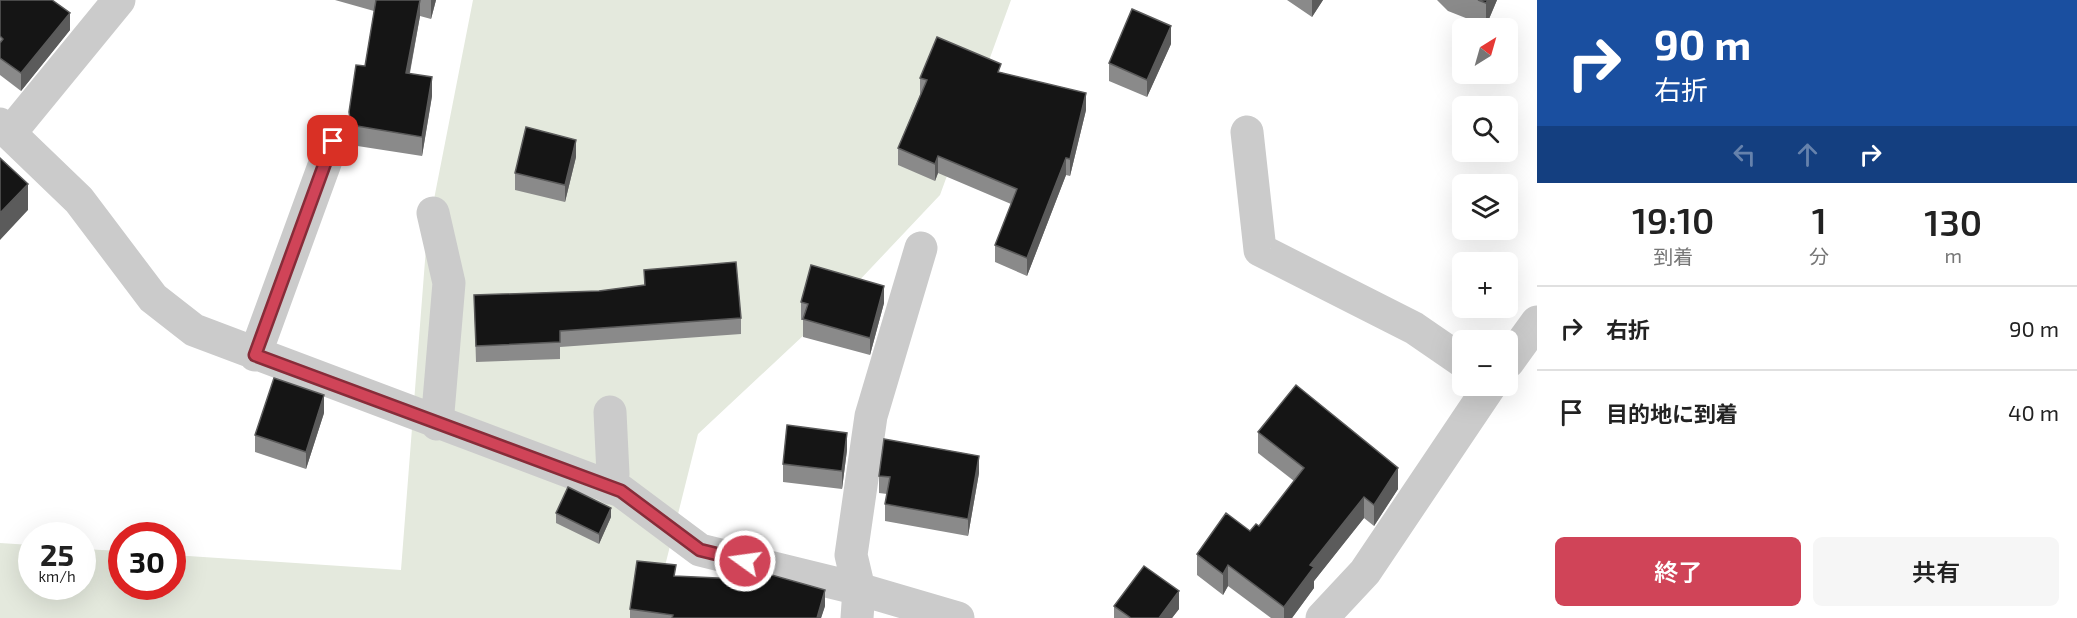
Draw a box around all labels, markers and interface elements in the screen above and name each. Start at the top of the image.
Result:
north arrow [1452,18,1518,84]
map controls [1452,18,1518,396]
text: 90 m [1654,18,1751,68]
icon: right [1555,24,1633,102]
text: 右折 [1654,73,1708,105]
button: search [1452,96,1518,162]
pin [307,115,358,166]
icon: arrive [316,124,349,157]
icon: left [1728,138,1761,171]
icon: ahead [1791,138,1824,171]
icon: right [1854,138,1887,171]
button: layers [1452,174,1518,240]
text: 19:10 [1632,198,1714,241]
text: 1 [1812,198,1827,241]
text: 130 [1924,200,1982,243]
text: m [1944,243,1962,267]
text: 到着 [1653,244,1693,268]
text: 分 [1809,244,1829,268]
button: + [1452,252,1518,318]
icon: right [1555,312,1588,345]
text: 90 m [2009,315,2059,341]
text: 右折 [1606,316,1650,342]
button: − [1452,330,1518,396]
icon: arrive [1555,396,1588,429]
text: 40 m [2008,399,2059,425]
text: 目的地に到着 [1606,400,1738,426]
speed limit sign: 30 [108,522,186,600]
position arrow [713,529,777,593]
text: 25 [40,536,74,572]
button: 終了 [1555,537,1801,606]
button: 共有 [1813,537,2059,606]
text: km/h [38,567,76,585]

